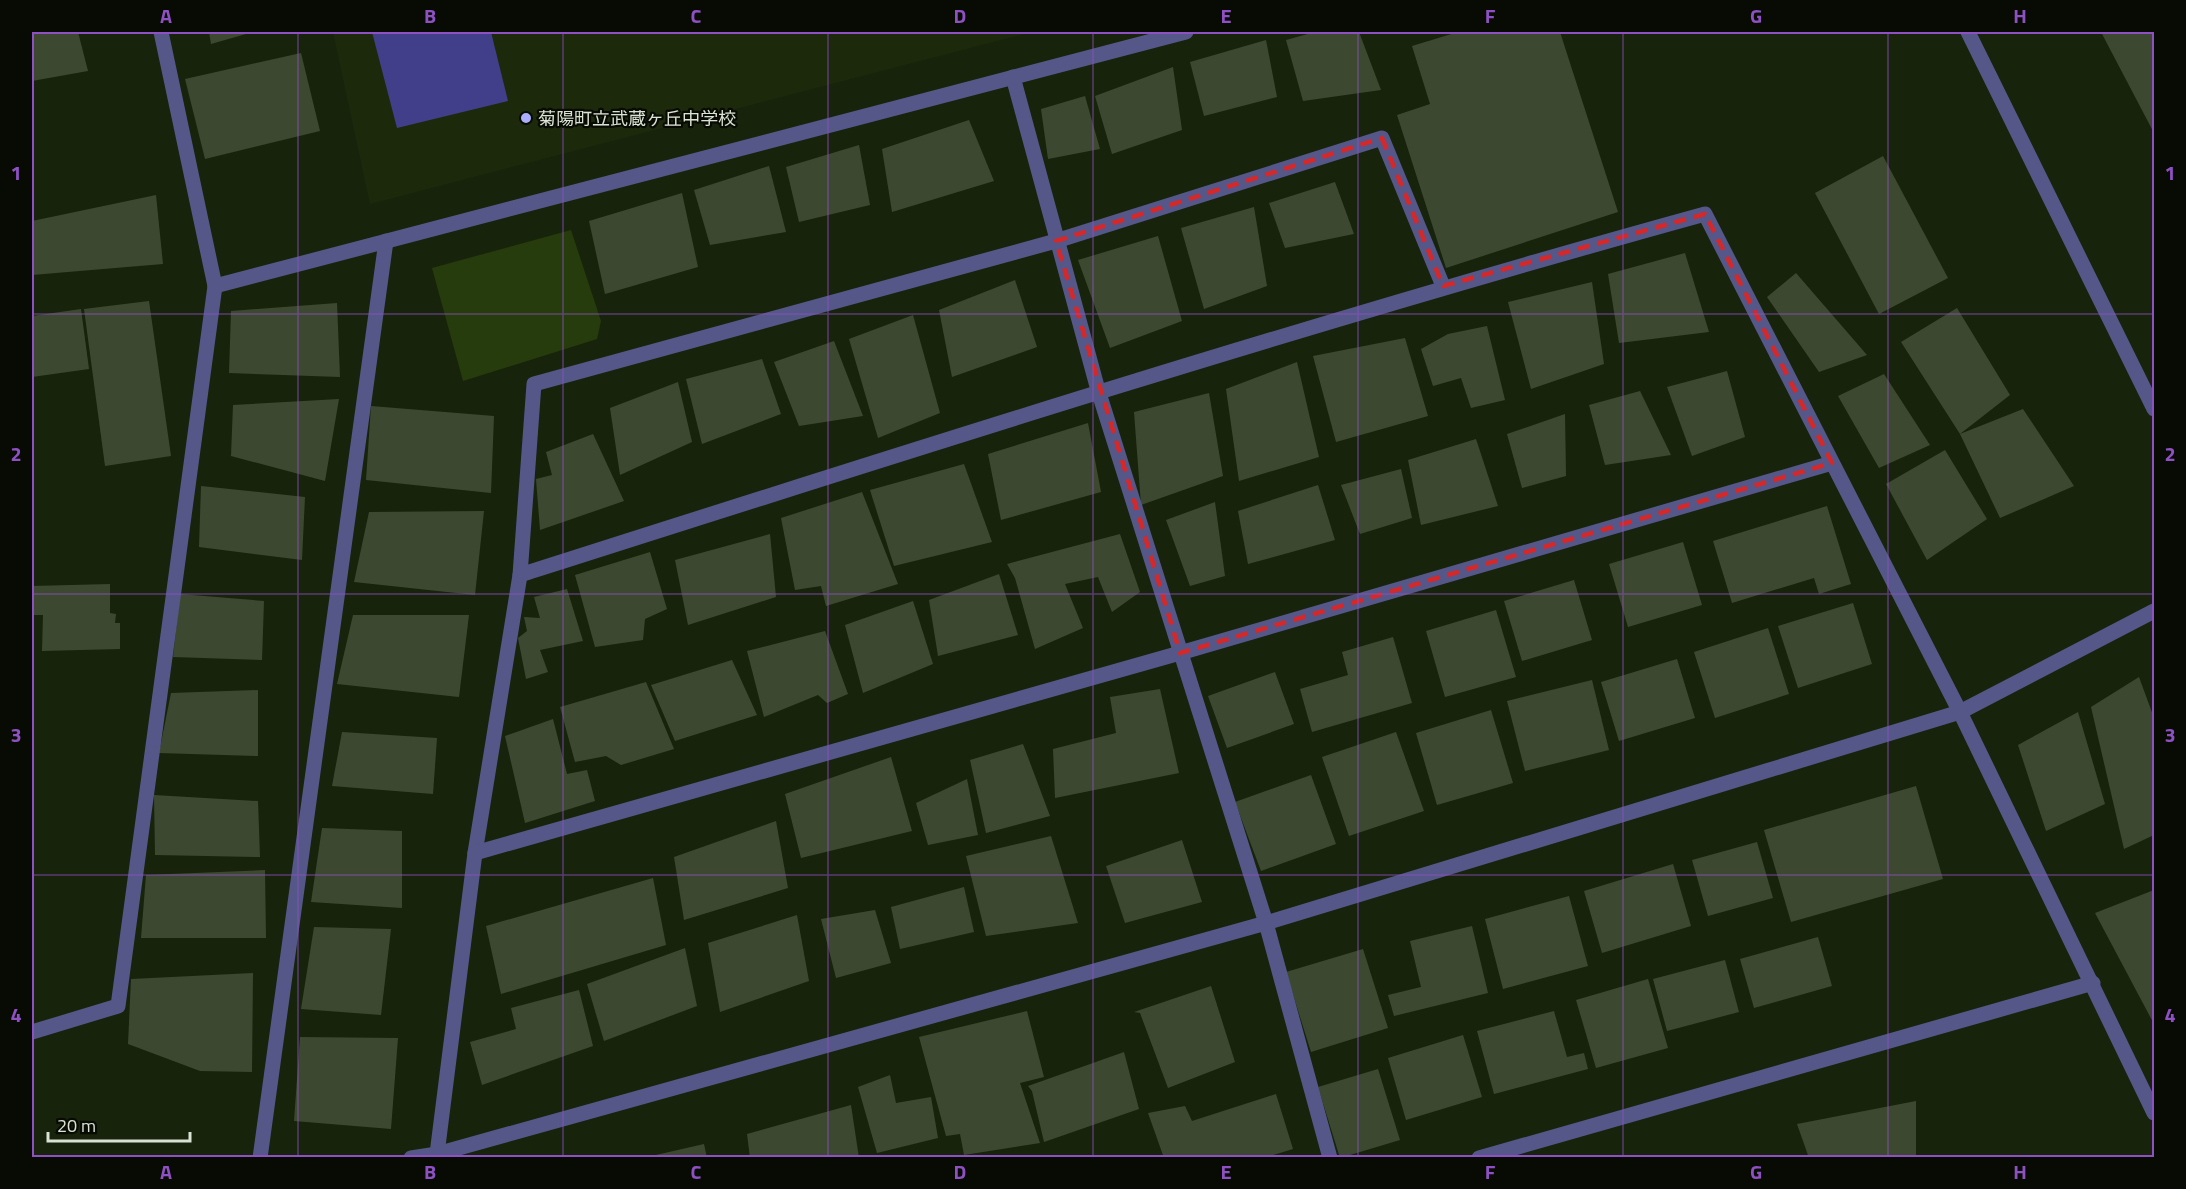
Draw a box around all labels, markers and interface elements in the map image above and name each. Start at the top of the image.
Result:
text: A [160,0,172,31]
text: B [424,0,436,31]
text: C [691,0,702,31]
text: D [954,0,966,31]
text: E [1220,0,1232,31]
text: F [1485,0,1496,31]
text: G [1750,0,1762,31]
text: H [2013,0,2027,31]
place label: 菊陽町立武蔵ヶ丘中学校 [538,105,736,132]
marker: 菊陽町立武蔵ヶ丘中学校 [519,111,533,125]
text: 1 [10,157,22,188]
text: 1 [2164,157,2176,188]
text: 2 [10,438,22,469]
text: 2 [2164,438,2176,469]
text: 3 [10,719,22,750]
text: 3 [2164,719,2176,750]
text: 4 [10,999,22,1030]
text: 4 [2164,999,2176,1030]
scale bar [48,1105,190,1143]
text: 20 m [57,1112,96,1139]
text: A [160,1156,172,1187]
text: B [424,1156,436,1187]
text: C [691,1156,702,1187]
text: D [954,1156,966,1187]
text: E [1220,1156,1232,1187]
text: F [1485,1156,1496,1187]
text: G [1750,1156,1762,1187]
text: H [2013,1156,2027,1187]

